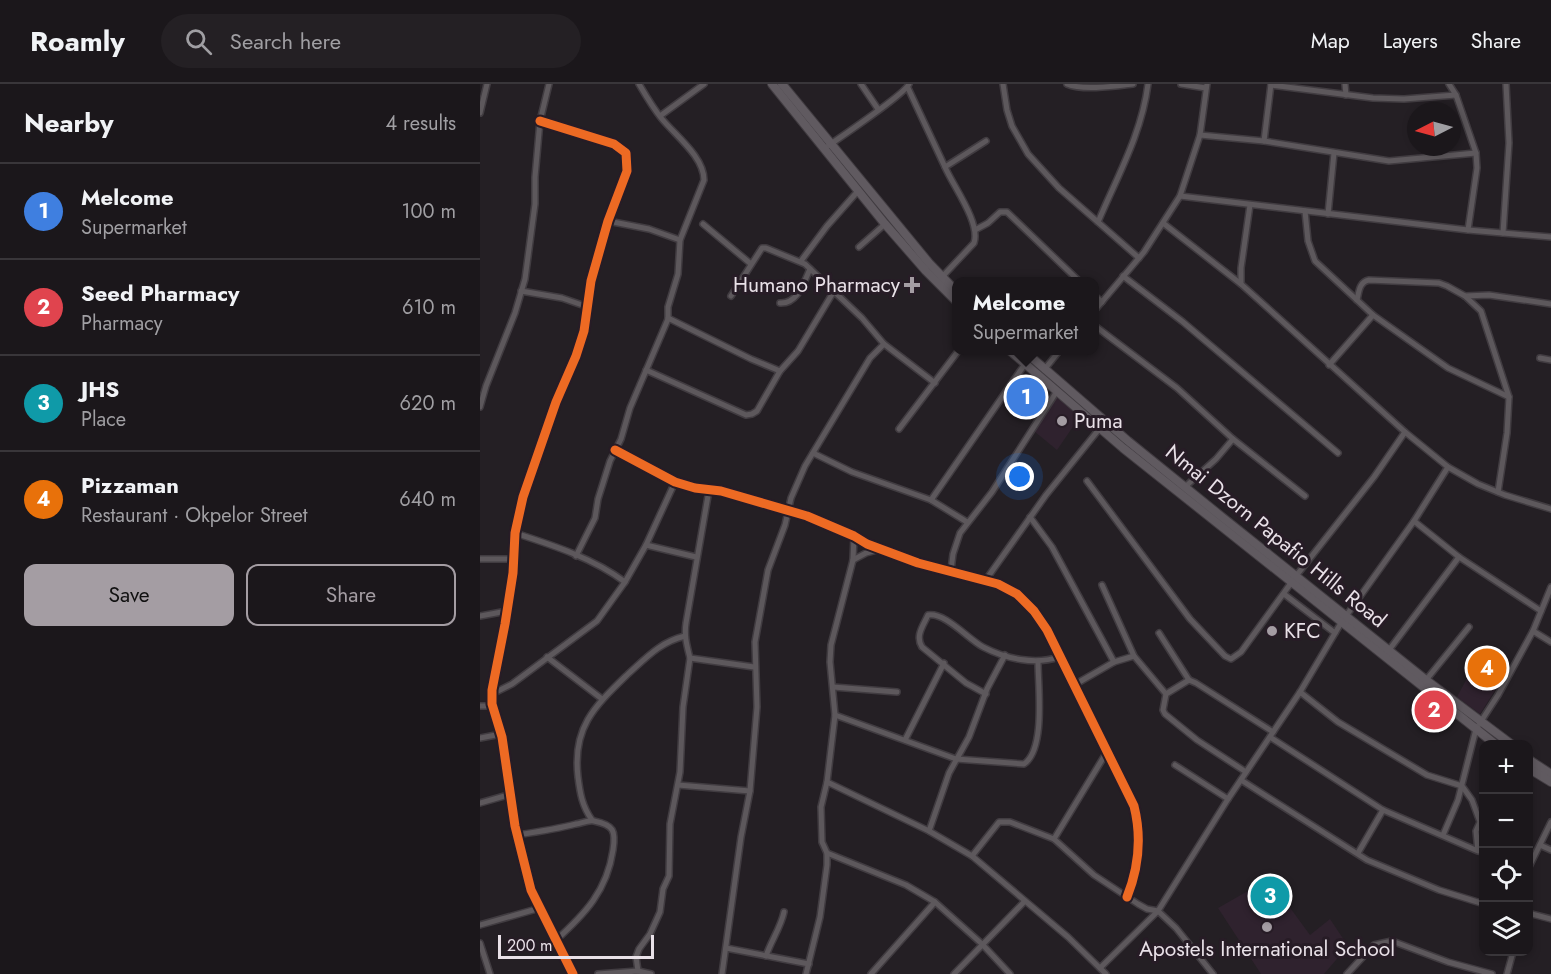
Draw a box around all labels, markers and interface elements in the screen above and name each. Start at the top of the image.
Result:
search box [161,14,581,68]
text: Roamly [30,21,125,62]
icon: search [182,25,215,58]
text: Search here [230,25,341,57]
text: Map [1311,26,1350,56]
text: Layers [1383,26,1438,56]
text: Share [1471,26,1521,56]
north arrow [1407,102,1461,156]
text: Nearby [24,104,113,142]
text: 4 results [385,109,456,138]
text: Melcome [81,181,174,213]
text: 1 [38,197,49,226]
text: 100 m [401,197,456,226]
text: Supermarket [81,213,187,242]
place label: Humano Pharmacy [733,270,901,300]
text: Seed Pharmacy [81,277,240,309]
popup [952,277,1099,355]
marker: Humano Pharmacy [905,278,919,292]
text: Melcome [973,286,1065,318]
text: 2 [37,293,50,322]
text: 610 m [402,293,456,322]
text: Pharmacy [81,309,163,338]
text: Supermarket [973,318,1078,347]
text: JHS [81,373,119,405]
pin: 1 [1006,374,1046,420]
text: 3 [37,389,50,418]
text: 620 m [400,389,456,418]
text: Place [81,405,126,434]
place label: Puma [1074,406,1123,436]
marker: Puma [1055,414,1069,428]
street label: Nmai Dzorn Papafio Hills Road [1159,437,1393,635]
your location [1005,462,1034,491]
text: Pizzaman [81,469,179,501]
text: 4 [37,485,50,514]
text: 640 m [399,485,456,514]
text: Restaurant · Okpelor Street [81,501,308,530]
button: Save [24,564,234,626]
button: Share [246,564,456,626]
place label: KFC [1284,616,1321,646]
marker: KFC [1265,624,1279,638]
pin: 4 [1468,646,1506,690]
pin: 2 [1414,688,1454,732]
map controls [1479,740,1533,956]
button: + [1479,740,1533,794]
button: − [1479,794,1533,848]
button: locate [1479,848,1533,902]
pin: 3 [1250,874,1290,918]
button: layers [1479,902,1533,956]
marker: Apostels International School [1260,920,1274,934]
scale bar [498,932,654,960]
text: 200 m [507,934,553,957]
place label: Apostels International School [1139,934,1395,964]

